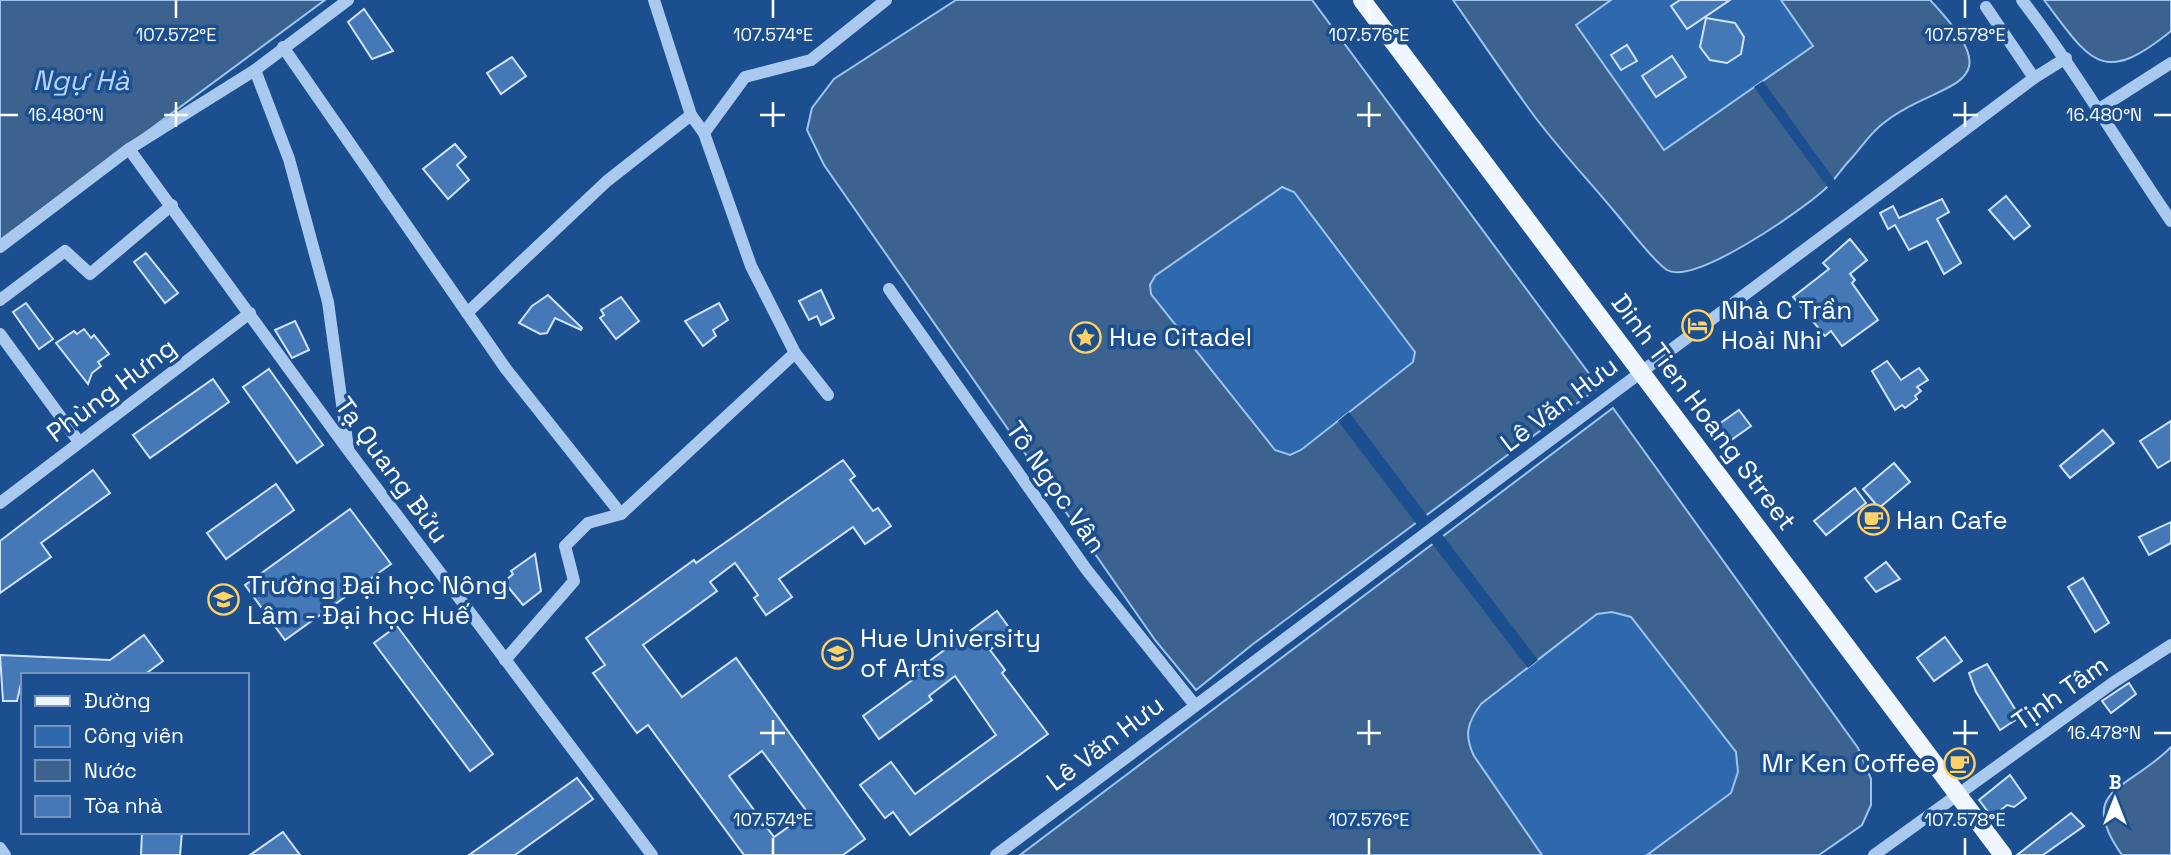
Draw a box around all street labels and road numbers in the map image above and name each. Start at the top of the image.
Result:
street label: Dinh Tien Hoang Street [1604,287,1804,537]
street label: Phùng Hưng [39,330,183,450]
street label: Lê Văn Hưu [1493,349,1625,459]
street label: Tạ Quang Bửu [328,390,456,550]
street label: Tô Ngọc Vân [998,414,1114,560]
street label: Tịnh Tâm [2005,648,2115,738]
street label: Lê Văn Hưu [1039,688,1171,798]

